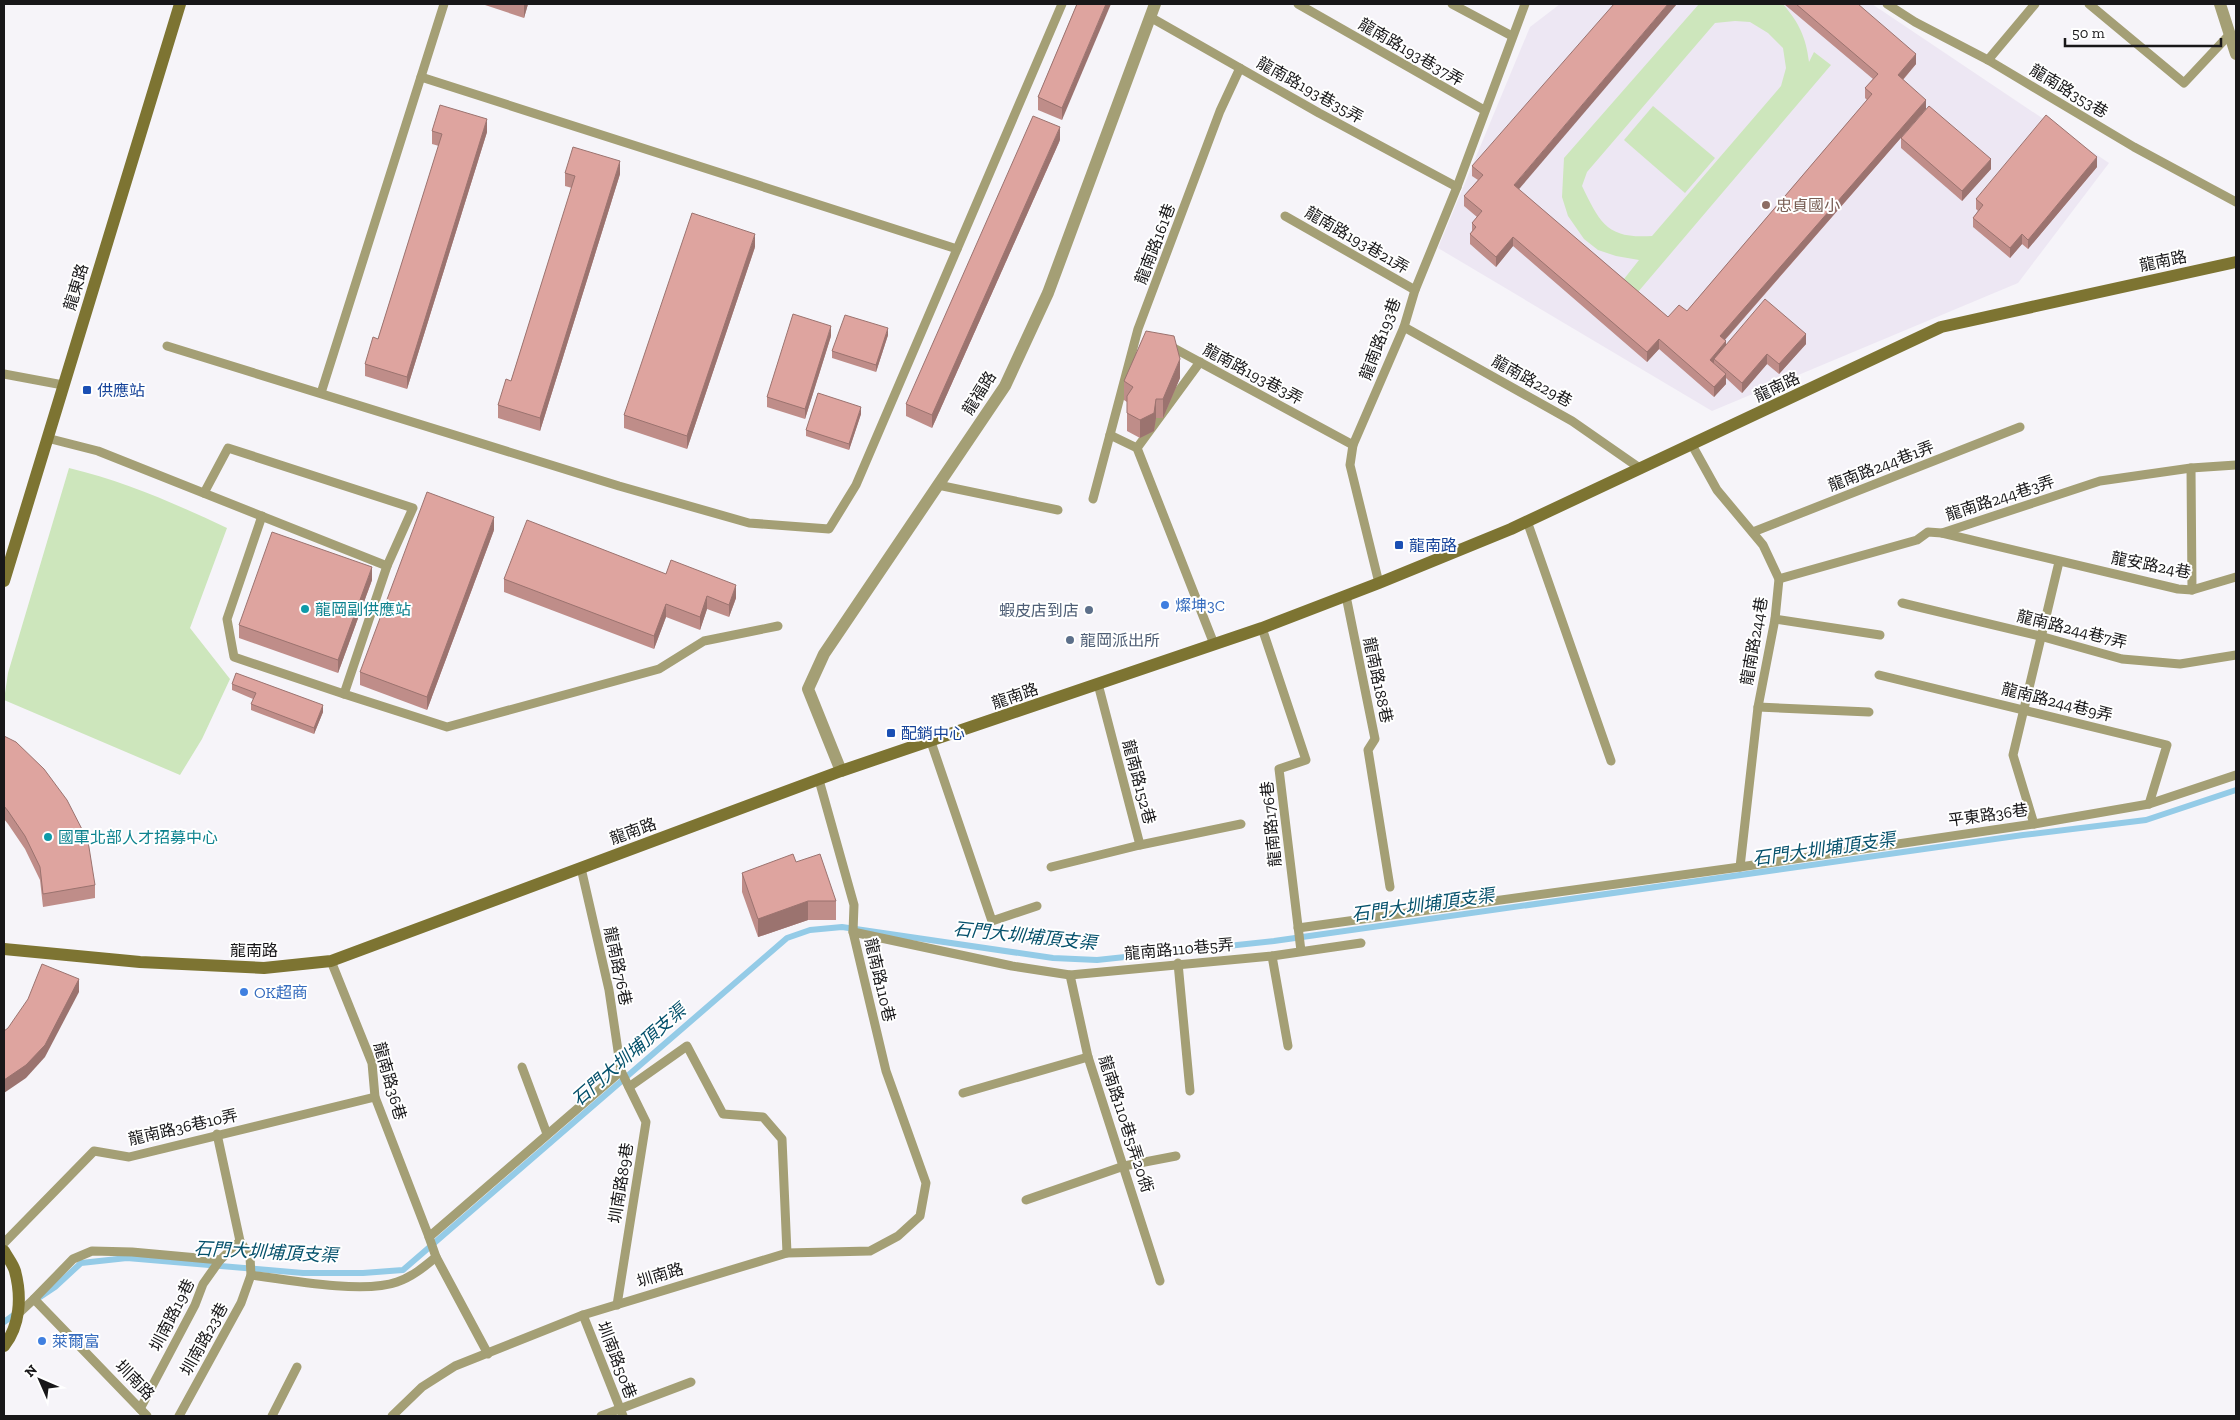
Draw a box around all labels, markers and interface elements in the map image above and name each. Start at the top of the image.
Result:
street label: 龍南路193巷37弄 [1355,14,1467,90]
scale bar [2065,15,2221,47]
text: 50 m [2072,24,2105,42]
street label: 龍南路193巷35弄 [1254,53,1366,127]
street label: 龍南路353巷 [2026,60,2112,122]
place label: 忠貞國小 [1776,196,1840,215]
marker: 忠貞國小 [1760,199,1772,211]
street label: 龍南路161巷 [1131,201,1179,287]
street label: 龍南路193巷21弄 [1302,203,1412,277]
street label: 龍南路 [2138,247,2188,275]
street label: 龍東路 [60,261,92,313]
street label: 龍南路193巷 [1356,295,1404,383]
street label: 龍南路193巷3弄 [1200,340,1306,408]
street label: 龍南路229巷 [1488,351,1576,411]
street label: 龍福路 [958,368,1000,418]
street label: 龍南路 [1751,368,1803,406]
place label: 供應站 [97,381,145,400]
marker: 供應站 [81,384,93,396]
street label: 龍南路244巷1弄 [1825,437,1937,495]
street label: 龍南路244巷3弄 [1943,471,2057,525]
place label: 龍南路 [1409,536,1457,555]
marker: 龍南路 [1393,539,1405,551]
street label: 龍安路24巷 [2109,548,2193,582]
street label: 龍南路244巷 [1737,595,1771,687]
place label: 燦坤3C [1175,596,1225,615]
marker: 燦坤3C [1159,599,1171,611]
place label: 龍岡副供應站 [315,600,411,619]
place label: 蝦皮店到店 [999,601,1079,620]
marker: 龍岡副供應站 [299,603,311,615]
marker: 蝦皮店到店 [1083,604,1095,616]
street label: 龍南路244巷7弄 [2015,606,2129,652]
place label: 龍岡派出所 [1080,631,1160,650]
marker: 龍岡派出所 [1064,634,1076,646]
street label: 龍南路188巷 [1360,635,1396,725]
street label: 龍南路 [989,679,1041,713]
street label: 龍南路244巷9弄 [1999,679,2115,725]
place label: 配銷中心 [901,724,965,743]
marker: 配銷中心 [885,727,897,739]
street label: 龍南路152巷 [1119,738,1159,826]
street label: 龍南路176巷 [1257,780,1285,868]
street label: 平東路36巷 [1947,800,2029,830]
street label: 龍南路 [607,814,659,848]
place label: 國軍北部人才招募中心 [58,828,218,847]
water label: 石門大圳埔頂支渠 [1751,828,1900,870]
marker: 國軍北部人才招募中心 [42,831,54,843]
water label: 石門大圳埔頂支渠 [1350,884,1499,926]
water label: 石門大圳埔頂支渠 [952,918,1101,955]
street label: 龍南路76巷 [600,925,636,1007]
street label: 龍南路110巷5弄 [1124,935,1234,963]
street label: 龍南路110巷 [861,936,899,1024]
street label: 龍南路 [230,941,278,960]
place label: OK超商 [254,983,308,1002]
marker: OK超商 [238,986,250,998]
water label: 石門大圳埔頂支渠 [567,997,693,1111]
street label: 龍南路36巷 [370,1040,410,1122]
street label: 龍南路110巷5弄20衖 [1095,1053,1157,1195]
street label: 龍南路36巷10弄 [126,1105,240,1149]
street label: 圳南路89巷 [605,1141,637,1225]
water label: 石門大圳埔頂支渠 [194,1237,341,1267]
street label: 圳南路 [634,1259,686,1291]
street label: 圳南路19巷 [146,1276,198,1354]
street label: 圳南路23巷 [176,1299,232,1379]
street label: 圳南路50巷 [594,1319,640,1401]
place label: 萊爾富 [52,1332,100,1351]
marker: 萊爾富 [36,1335,48,1347]
north arrow [15,1355,65,1405]
street label: 圳南路 [111,1356,159,1404]
text: N [21,1361,41,1381]

